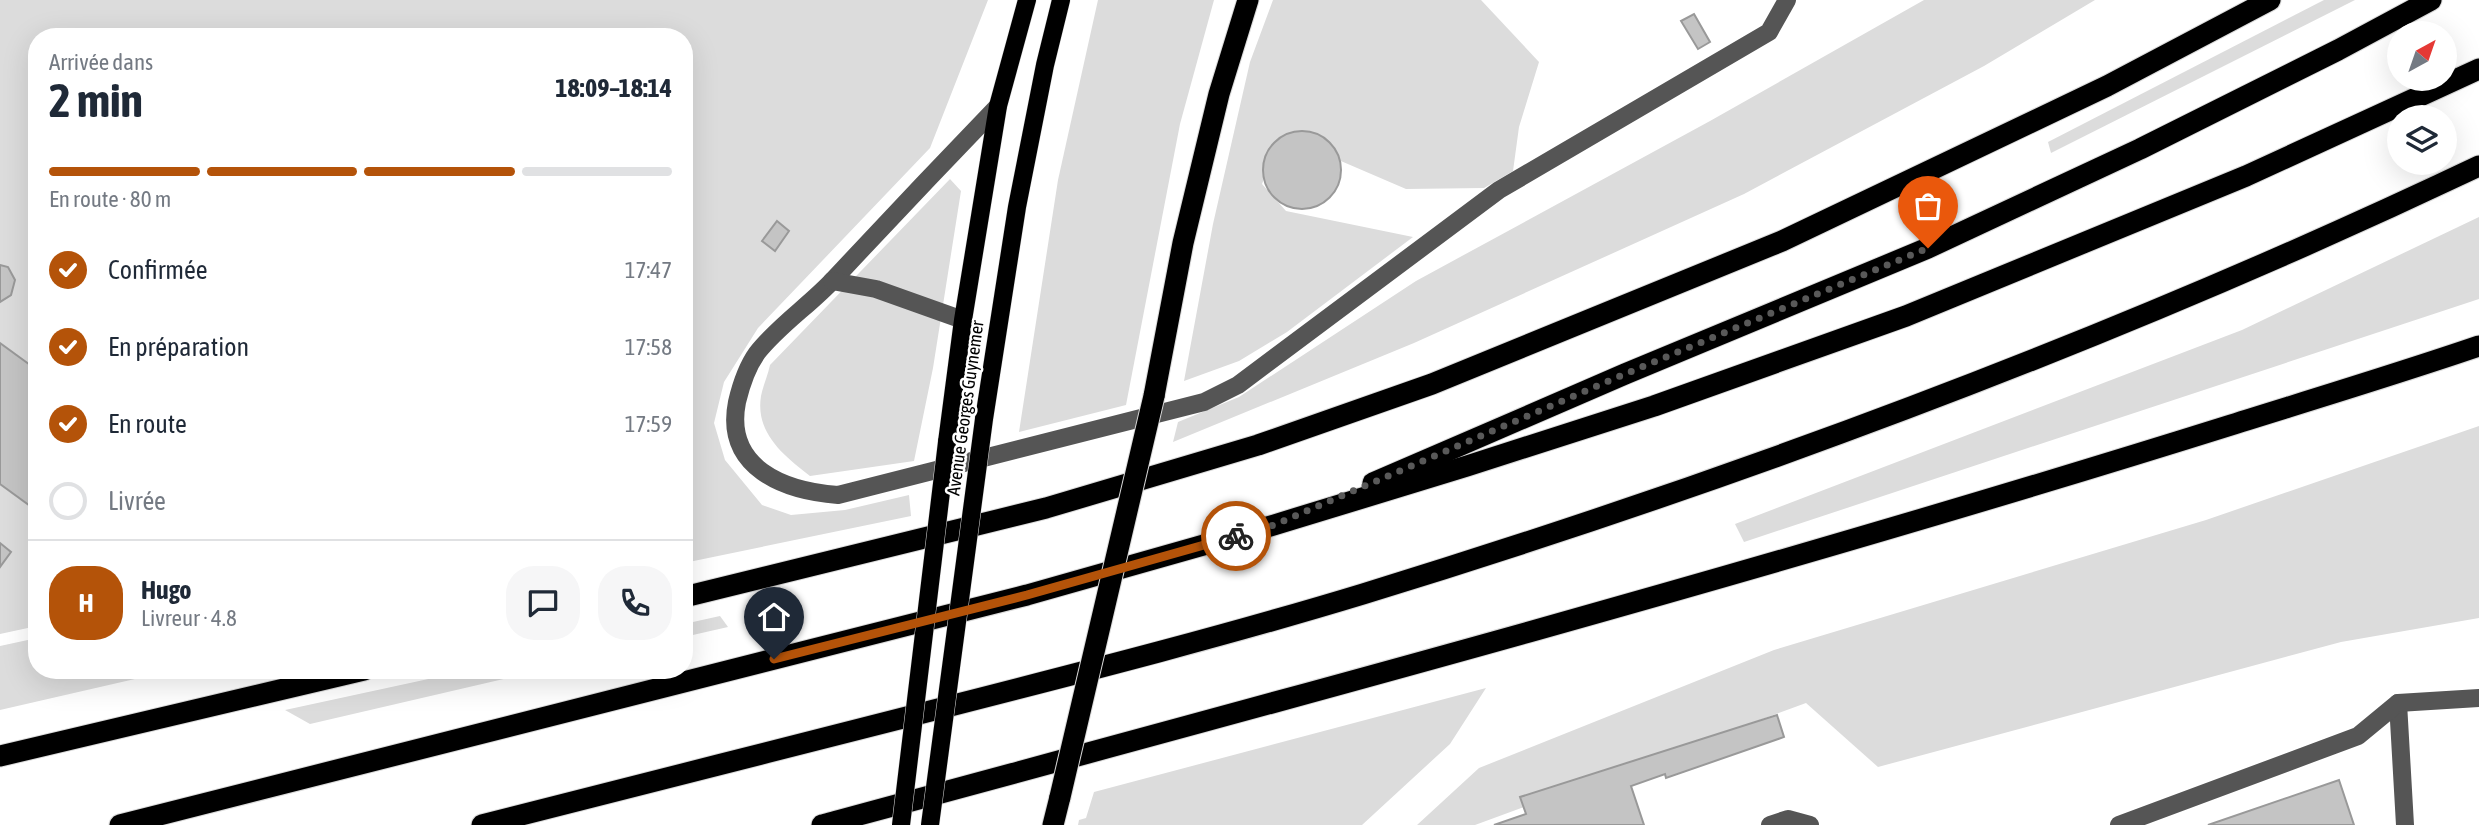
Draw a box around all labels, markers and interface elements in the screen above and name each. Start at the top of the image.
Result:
north arrow [2387,21,2457,91]
map controls [2387,21,2457,175]
text: Arrivée dans [49,49,153,75]
text: 18:09–18:14 [555,73,672,103]
text: 2 min [49,74,143,127]
button: layers [2387,105,2457,175]
pin [1898,176,1958,248]
text: En route · 80 m [49,186,171,212]
icon: bag [1909,187,1947,225]
icon: check [49,251,87,289]
text: Confirmée [108,255,208,285]
text: 17:47 [625,257,672,283]
street label: Avenue Georges Guynemer [942,318,988,497]
icon: check [49,328,87,366]
text: En préparation [108,332,249,362]
text: 17:58 [625,334,672,360]
icon: check [49,405,87,443]
text: En route [108,409,187,439]
text: 17:59 [625,411,672,437]
text: Livrée [108,486,166,516]
courier [1201,501,1271,571]
icon: bike [1217,517,1255,555]
button: chat [506,566,580,640]
button: phone [598,566,672,640]
text: Hugo [141,575,192,605]
pin [744,587,804,659]
text: H [78,588,94,618]
icon: home [755,598,793,636]
text: Livreur · 4.8 [141,605,237,631]

